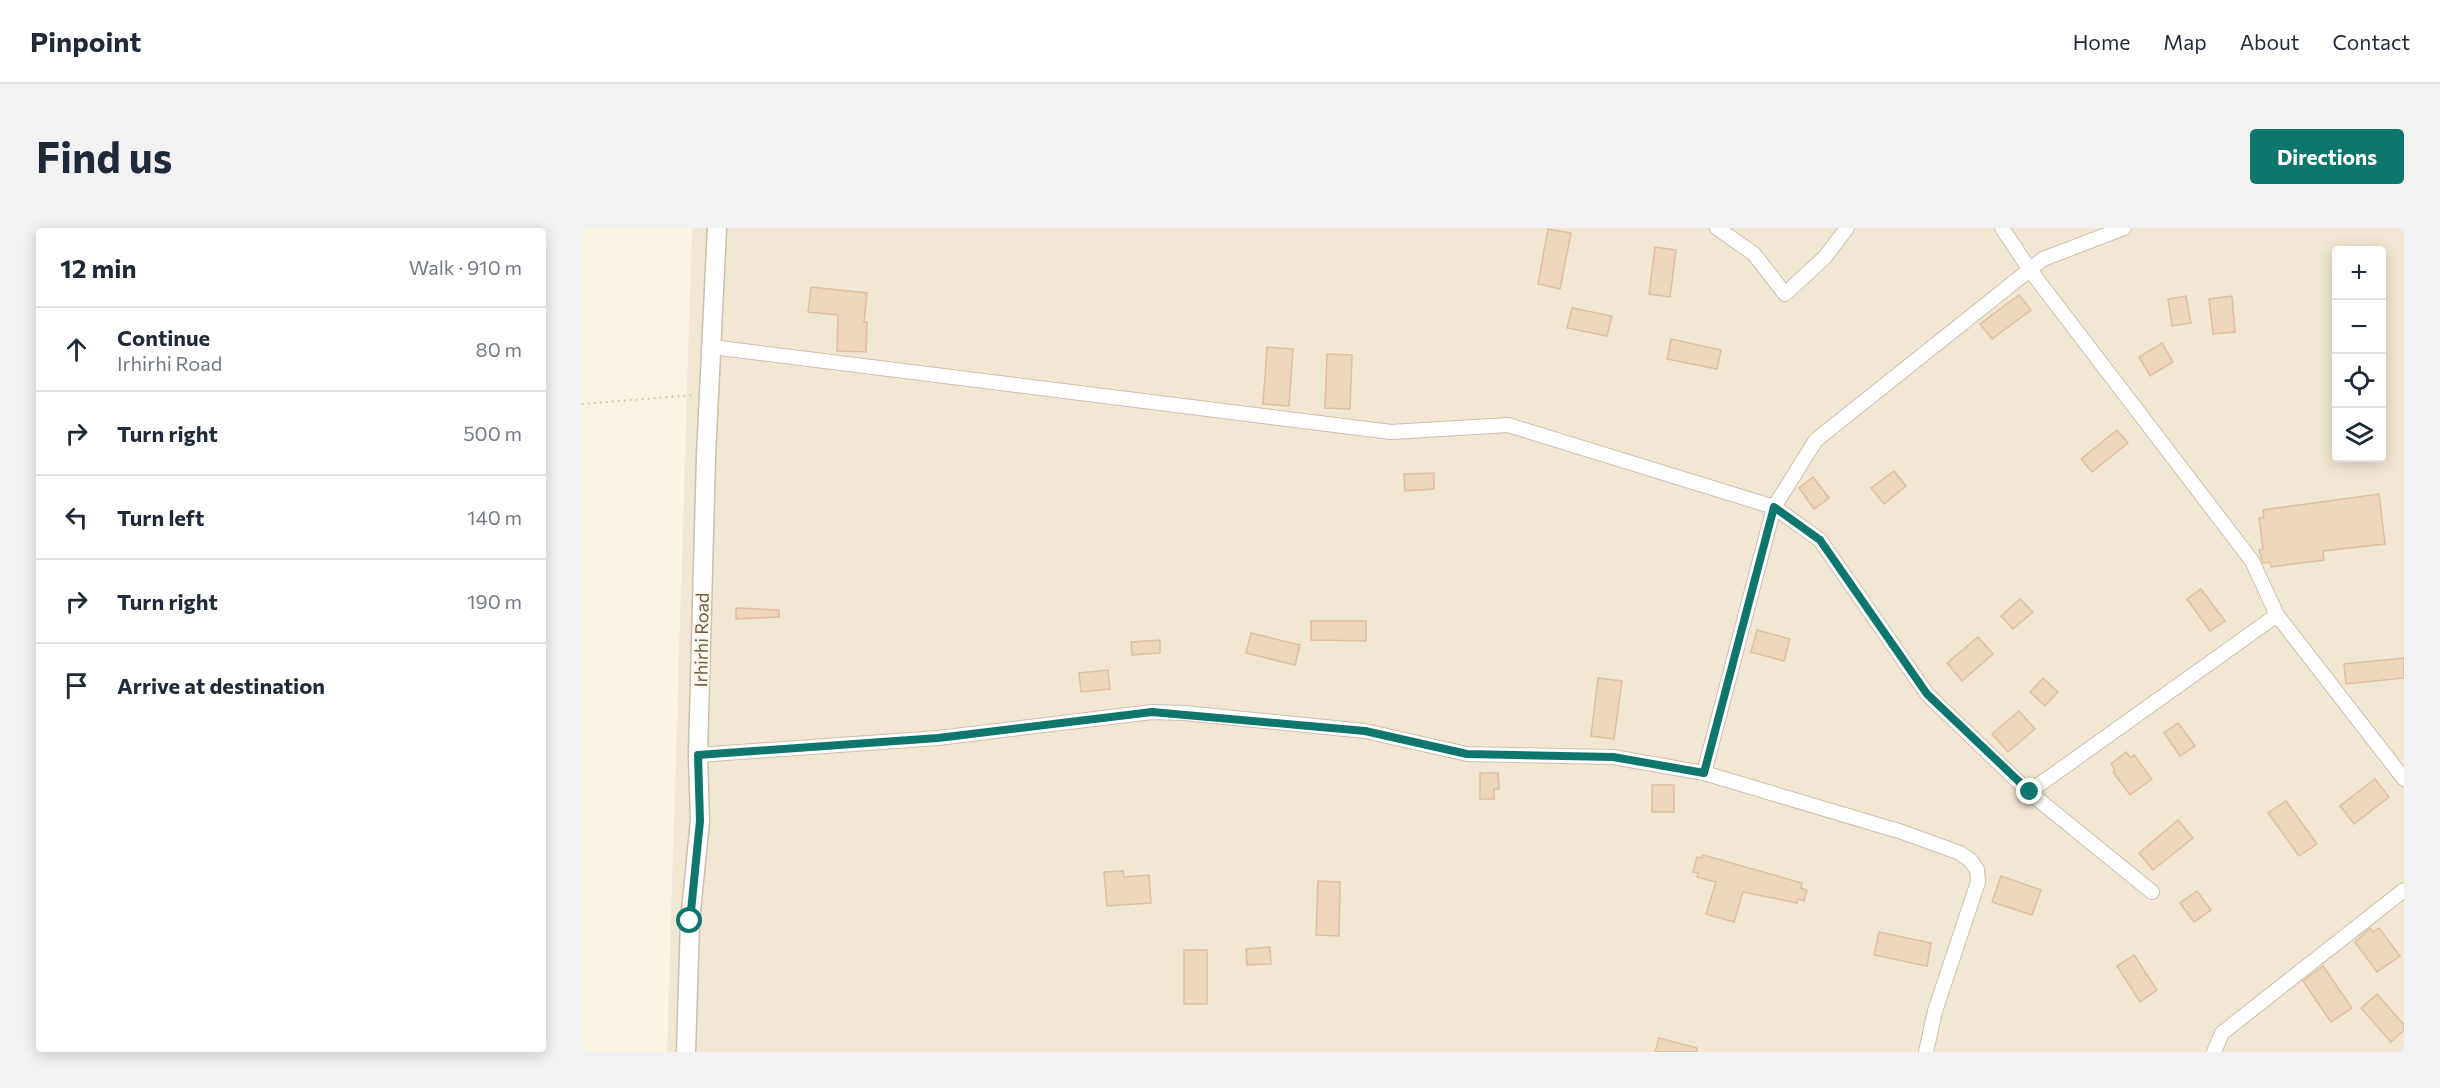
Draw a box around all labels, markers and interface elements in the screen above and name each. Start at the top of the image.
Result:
text: Pinpoint [30,24,141,58]
text: Home [2073,29,2130,54]
text: Map [2163,29,2207,54]
text: About [2240,29,2299,54]
text: Contact [2332,29,2410,54]
button: Directions [2250,129,2404,184]
text: Find us [36,130,172,182]
map controls [2332,246,2386,462]
button: + [2332,246,2386,300]
text: 12 min [60,252,137,283]
text: Walk · 910 m [409,255,522,279]
button: − [2332,300,2386,354]
text: Continue [117,324,210,351]
icon: ahead [60,333,93,366]
text: 80 m [476,337,522,361]
text: Irhirhi Road [117,351,222,375]
button: locate [2332,354,2386,408]
button: layers [2332,408,2386,462]
icon: right [60,417,93,450]
text: Turn right [117,420,218,447]
text: 500 m [463,421,522,445]
icon: left [60,501,93,534]
text: Turn left [117,504,204,531]
text: 140 m [467,505,522,529]
icon: right [60,585,93,618]
text: Turn right [117,588,218,615]
text: 190 m [467,589,522,613]
street label: Irhirhi Road [689,592,713,688]
icon: arrive [60,669,93,702]
text: Arrive at destination [117,672,325,699]
route end [2016,778,2042,804]
route start [676,907,702,933]

